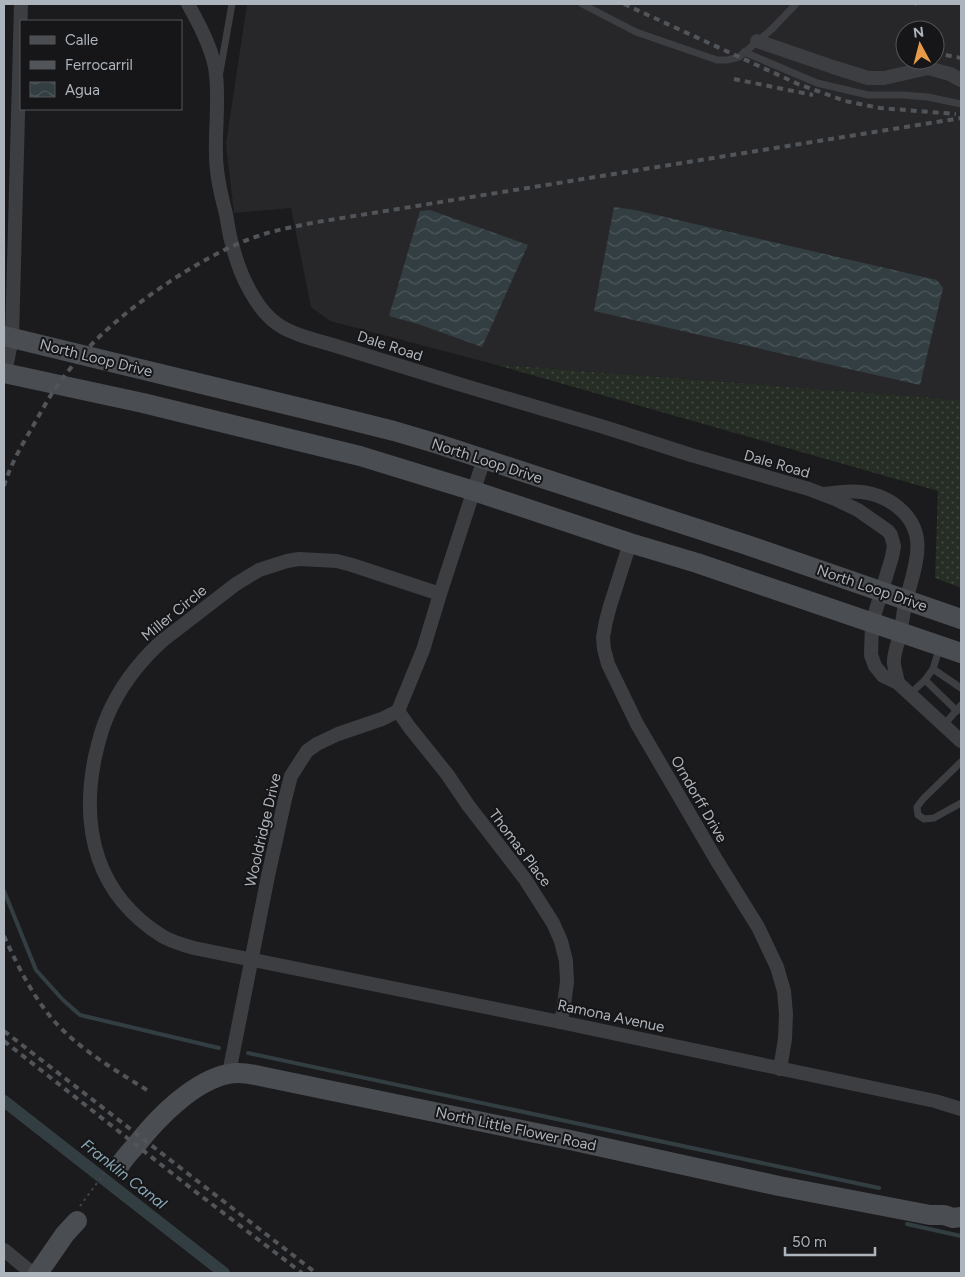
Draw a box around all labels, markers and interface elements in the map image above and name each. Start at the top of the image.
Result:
legend [20,20,182,110]
north arrow [895,20,945,70]
text: N [912,23,925,42]
text: Calle [65,31,98,49]
text: Ferrocarril [65,56,133,74]
text: Agua [65,81,100,99]
street label: Dale Road [355,327,425,365]
street label: North Loop Drive [38,335,154,381]
street label: North Loop Drive [429,435,545,487]
street label: Dale Road [742,446,812,482]
street label: North Loop Drive [814,561,930,615]
street label: Miller Circle [138,581,210,645]
street label: Orndorff Drive [667,752,731,846]
street label: Wooldridge Drive [241,771,285,889]
street label: Thomas Place [485,806,555,890]
street label: Ramona Avenue [556,996,666,1036]
street label: North Little Flower Road [434,1103,598,1155]
water label: Franklin Canal [78,1135,171,1213]
scale bar [785,1224,875,1256]
text: 50 m [792,1233,827,1251]

